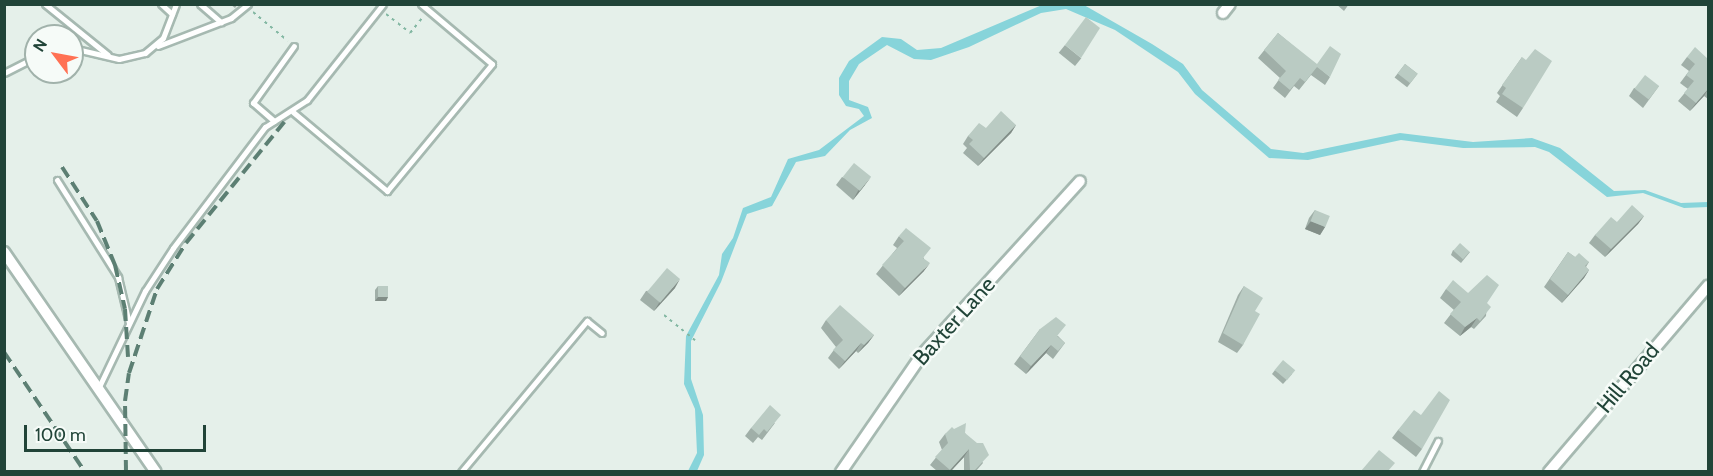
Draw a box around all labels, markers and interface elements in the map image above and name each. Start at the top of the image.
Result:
north arrow [24,24,84,84]
text: N [29,35,51,55]
street label: Baxter Lane [907,271,1001,371]
street label: Hill Road [1591,338,1665,418]
scale bar [27,413,208,451]
text: 100 m [35,424,86,446]

